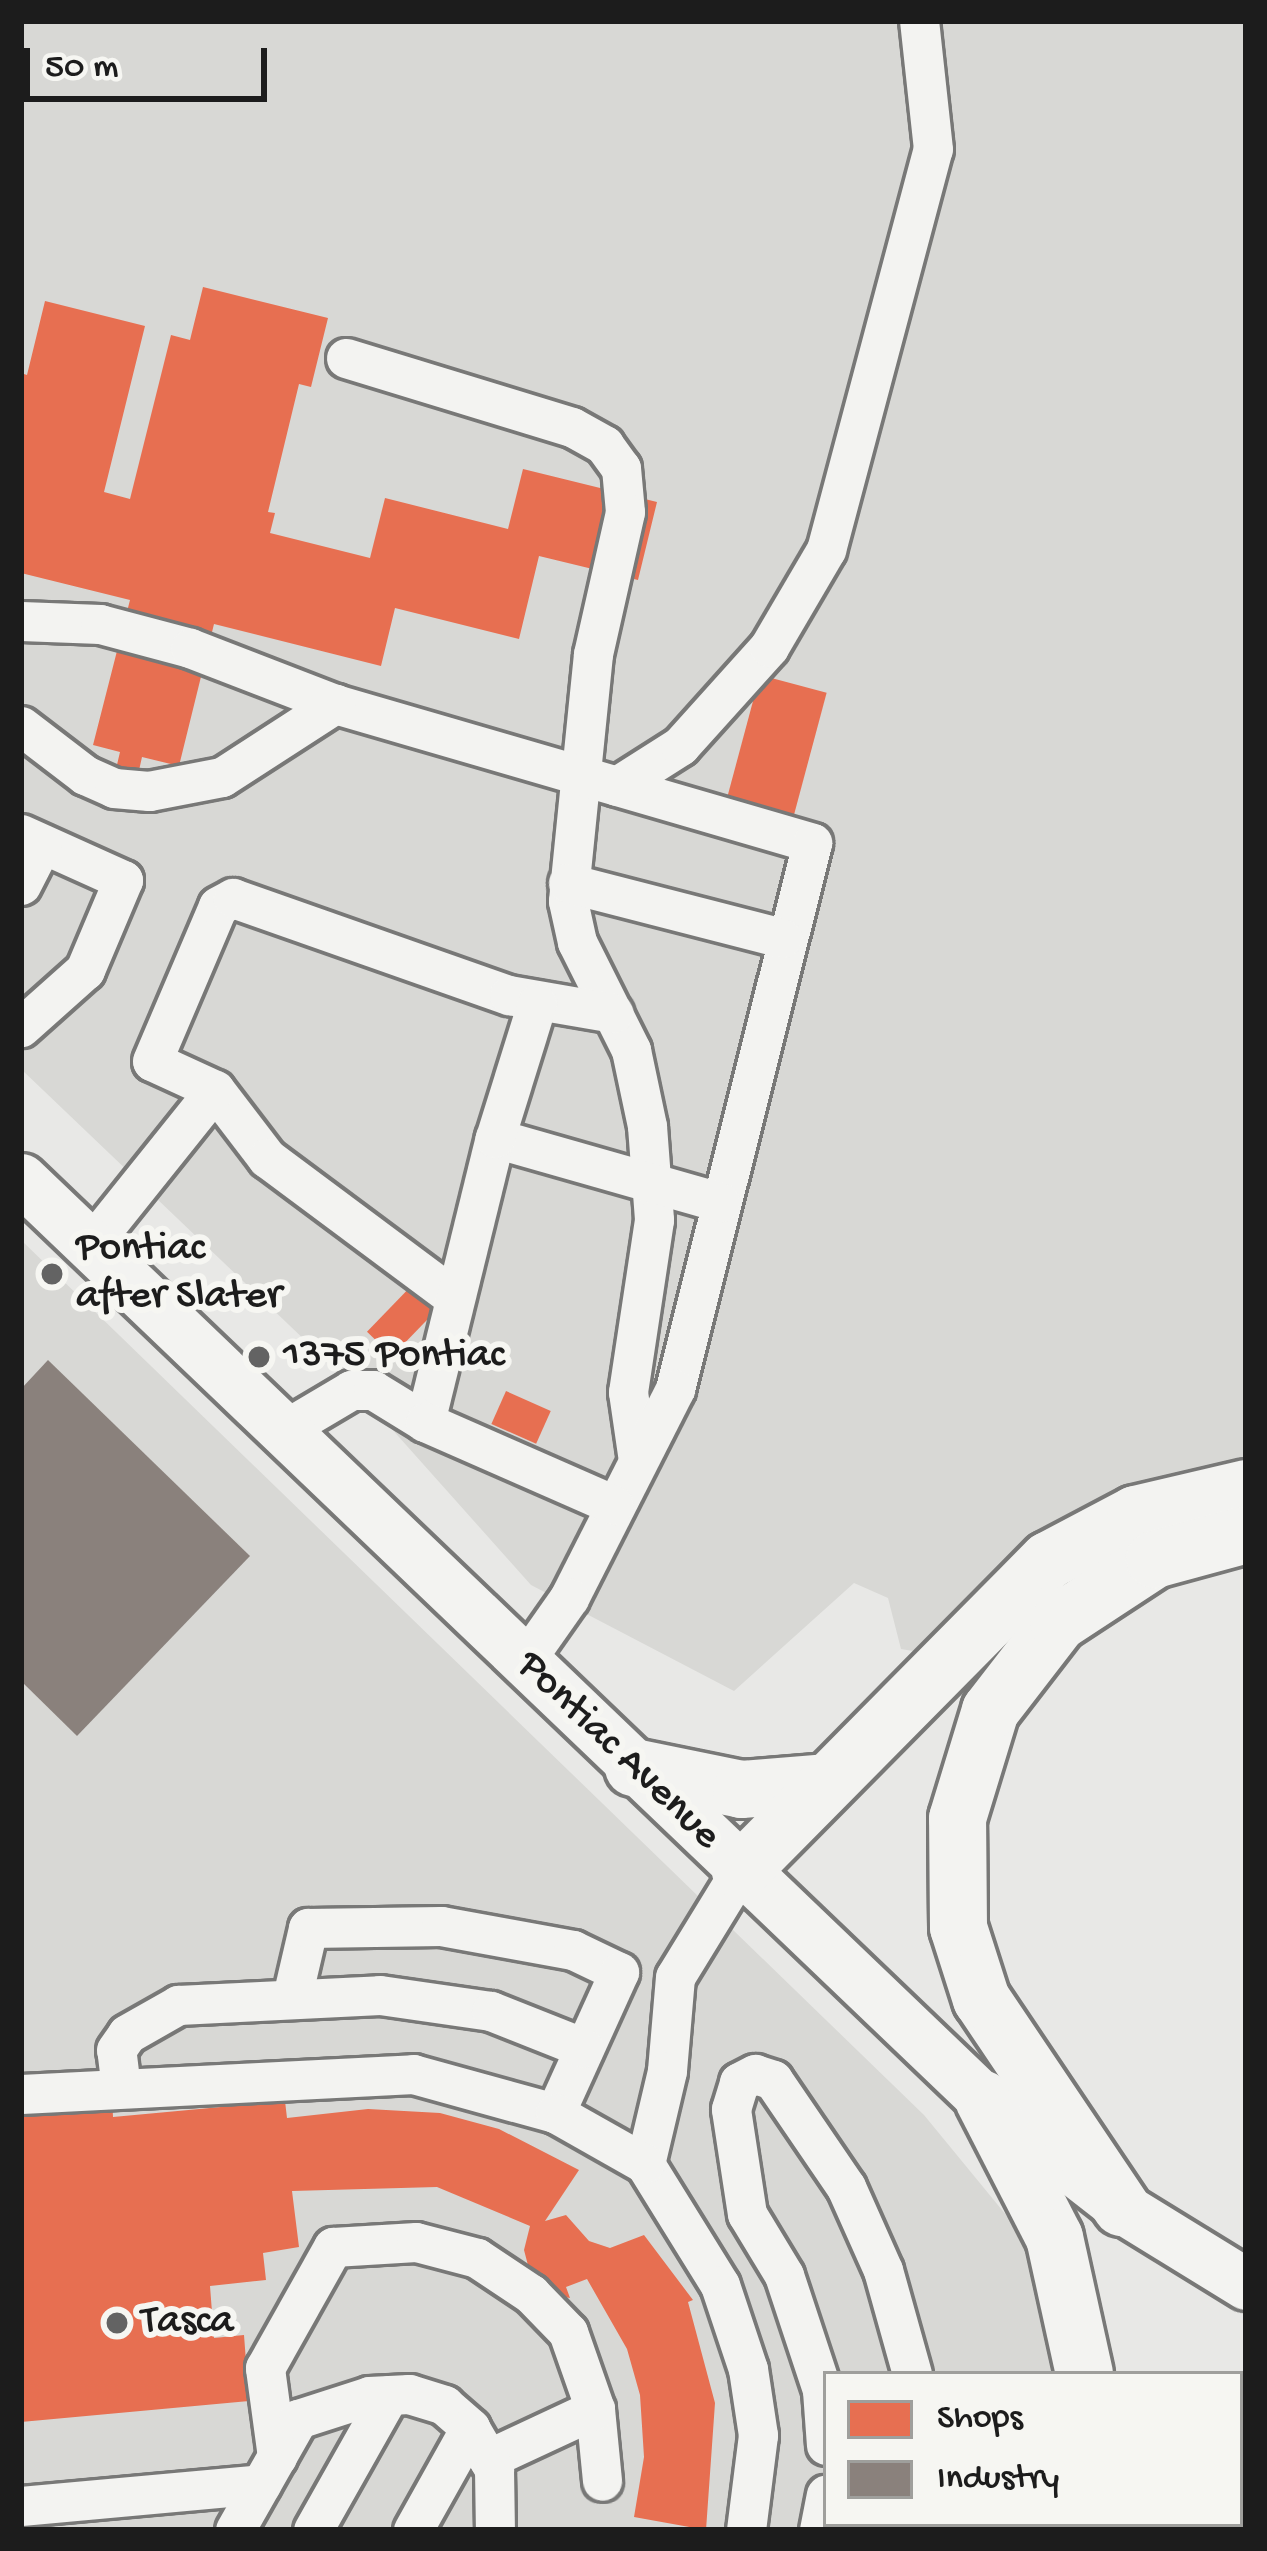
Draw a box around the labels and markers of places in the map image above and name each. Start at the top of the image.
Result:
place label: Pontiac after Slater [76,1225,282,1324]
marker: Pontiac after Slater [39,1261,65,1287]
place label: 1375 Pontiac [283,1332,504,1382]
marker: 1375 Pontiac [246,1344,272,1370]
place label: Tasca [141,2298,234,2348]
marker: Tasca [104,2310,130,2336]

